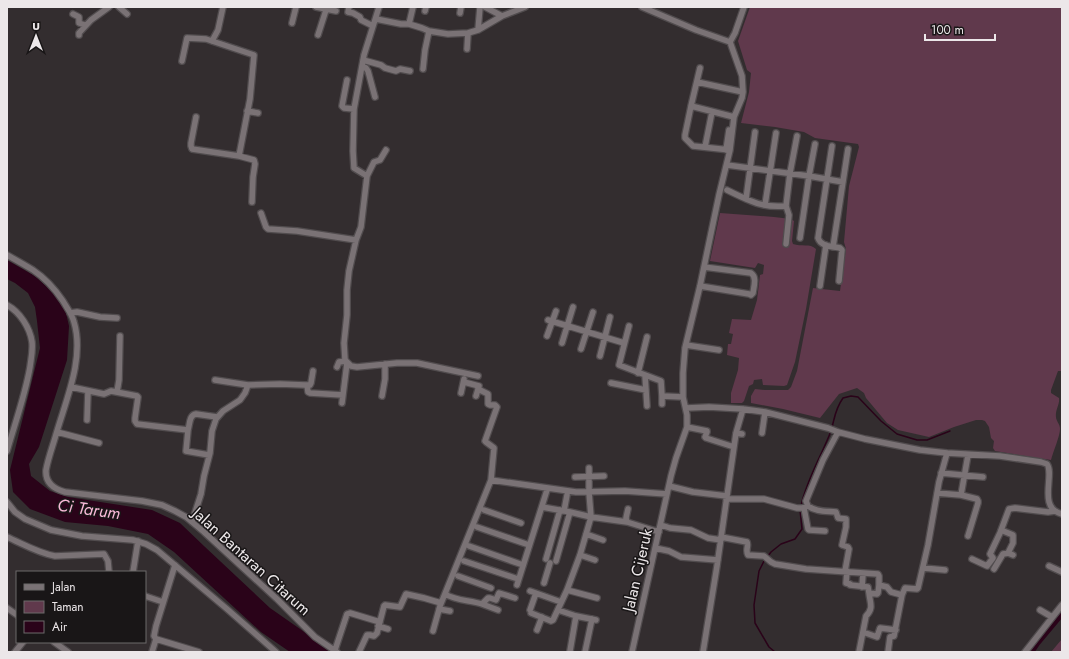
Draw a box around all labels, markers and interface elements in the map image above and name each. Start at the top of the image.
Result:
north arrow [16,16,56,56]
scale bar [925,16,995,42]
text: U [32,18,40,34]
text: 100 m [931,21,964,39]
water label: Ci Tarum [56,493,122,525]
street label: Jalan Bantaran Citarum [186,501,316,621]
street label: Jalan Cijeruk [616,525,658,616]
legend [16,571,146,643]
text: Jalan [50,578,75,596]
text: Taman [52,598,84,616]
text: Air [52,618,68,636]

